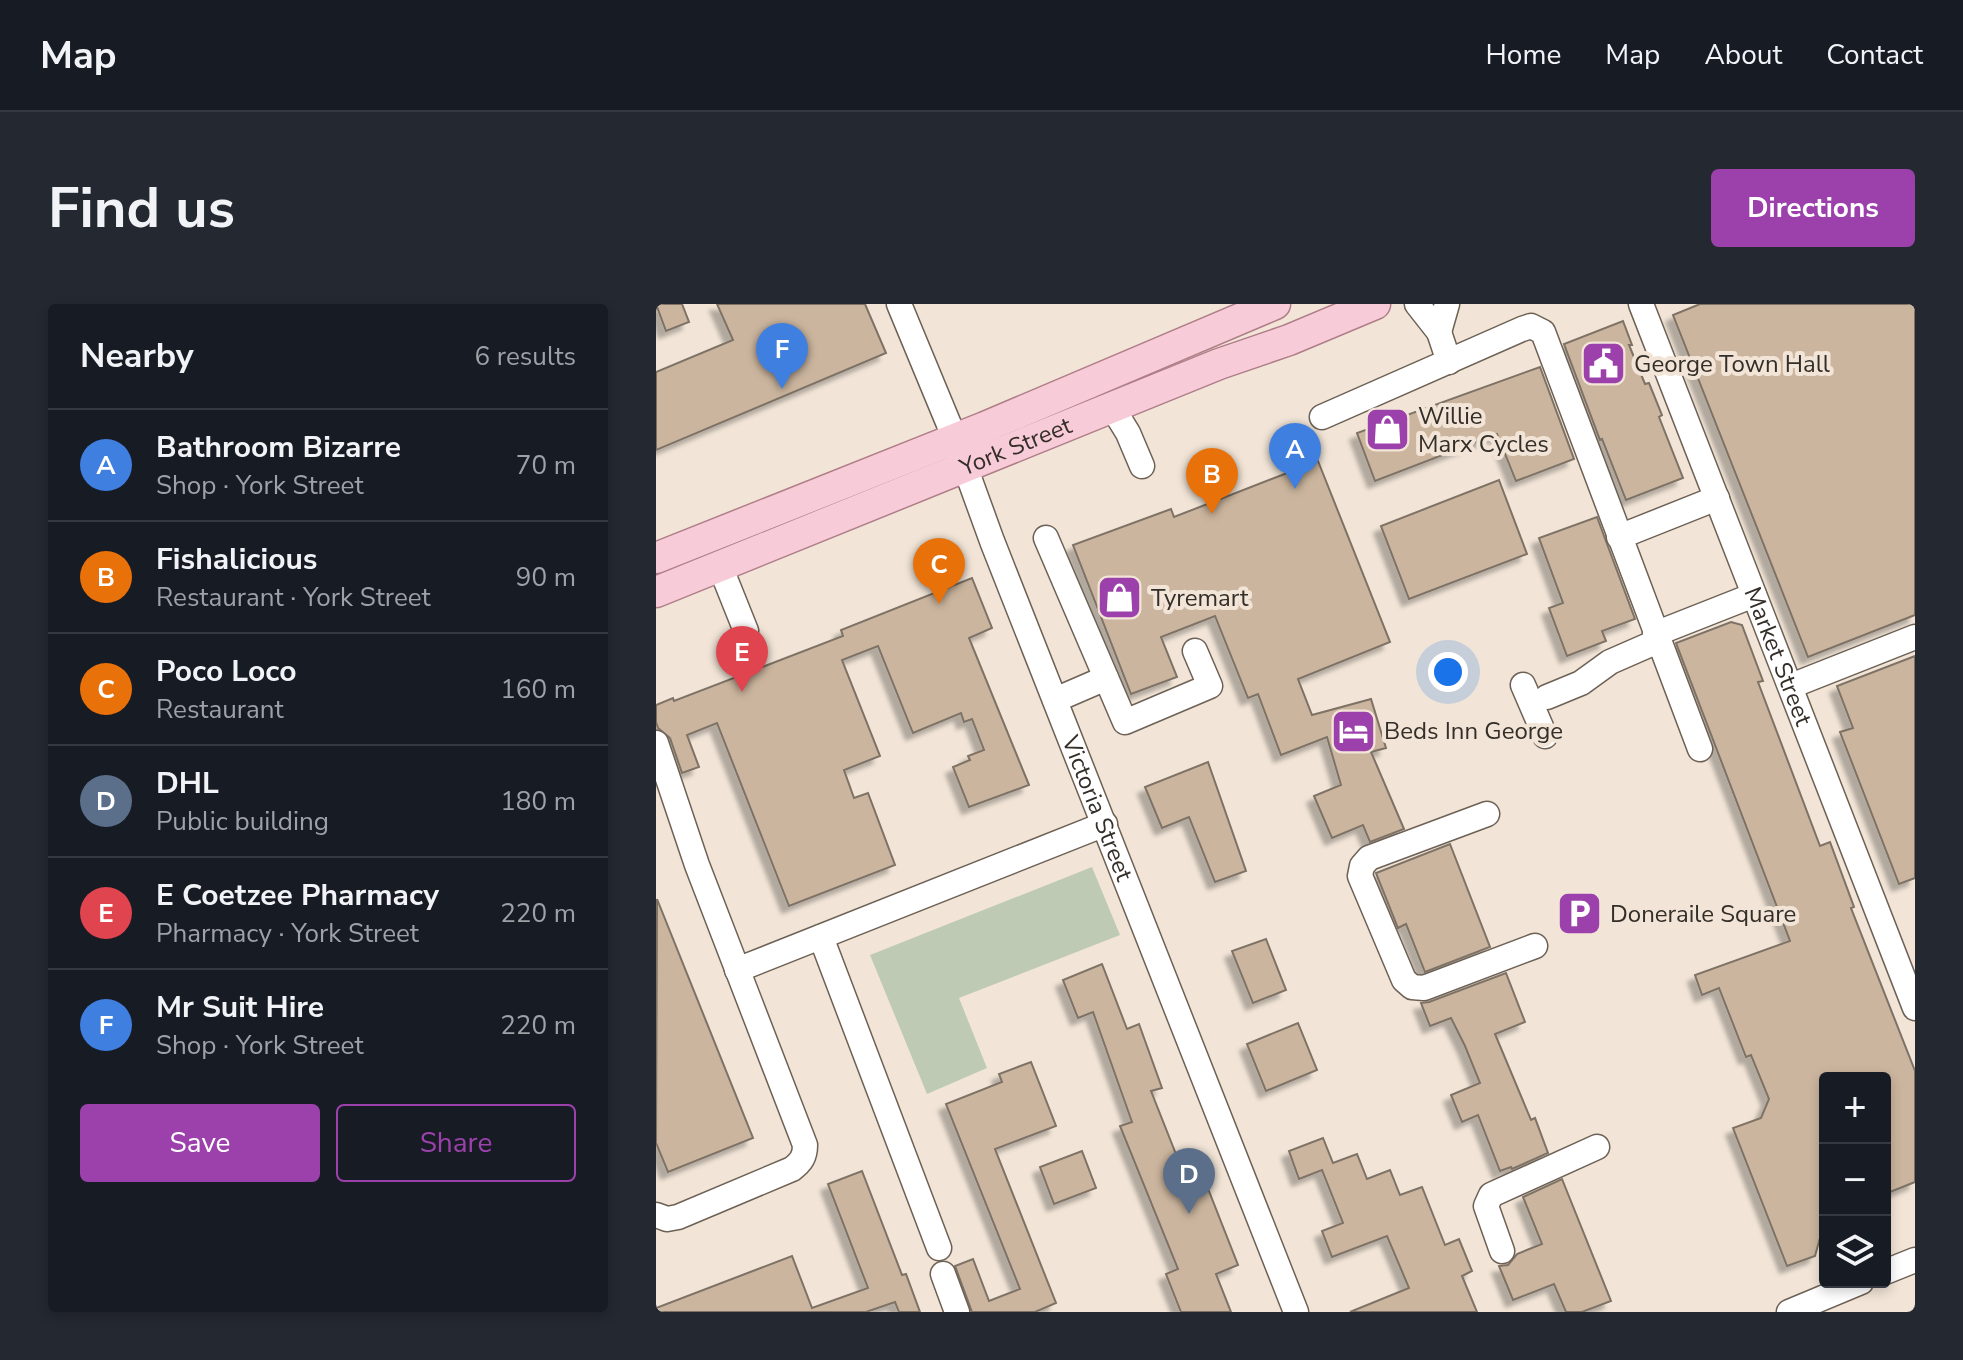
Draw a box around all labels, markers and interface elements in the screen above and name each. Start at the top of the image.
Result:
text: Map [40,30,117,81]
text: Home [1486,36,1561,74]
text: Map [1605,36,1660,74]
text: About [1704,36,1782,74]
text: Contact [1826,36,1923,74]
button: Directions [1711,169,1915,247]
text: Find us [48,170,235,247]
pin: F [756,323,808,389]
text: Nearby [80,333,194,379]
text: 6 results [475,339,576,374]
public building icon: George Town Hall [1579,340,1627,388]
place label: George Town Hall [1634,348,1830,380]
place label: Willie Marx Cycles [1418,400,1549,460]
shop icon: Willie Marx Cycles [1363,406,1411,454]
street label: York Street [954,409,1077,484]
pin: A [1269,423,1321,489]
text: Bathroom Bizarre [156,427,401,468]
text: A [96,448,116,483]
text: 70 m [516,448,576,483]
pin: B [1186,448,1238,514]
text: Shop · York Street [156,468,364,503]
pin: C [913,538,965,604]
text: Fishalicious [156,539,317,580]
text: B [97,560,115,595]
text: 90 m [516,560,576,595]
shop icon: Tyremart [1096,574,1144,622]
text: Restaurant · York Street [156,580,431,615]
place label: Tyremart [1151,582,1249,614]
street label: Market Street [1737,582,1820,731]
pin: E [716,626,768,692]
text: Poco Loco [156,651,296,692]
your location [1428,652,1468,692]
text: C [97,672,115,707]
text: 160 m [500,672,576,707]
text: Restaurant [156,692,284,727]
hotel icon: Beds Inn George [1329,707,1377,755]
place label: Beds Inn George [1384,715,1563,747]
street label: Victoria Street [1054,730,1141,886]
text: DHL [156,763,219,804]
text: D [96,784,116,819]
text: 180 m [500,784,576,819]
text: Public building [156,804,329,839]
text: E Coetzee Pharmacy [156,875,439,916]
parking icon: Doneraile Square [1555,890,1603,938]
text: E [98,896,114,931]
text: 220 m [500,896,576,931]
place label: Doneraile Square [1610,898,1796,930]
text: Pharmacy · York Street [156,916,419,951]
text: Mr Suit Hire [156,987,324,1028]
text: F [99,1008,113,1043]
text: 220 m [500,1008,576,1043]
text: Shop · York Street [156,1028,364,1063]
map controls [1819,1072,1891,1288]
button: + [1819,1072,1891,1144]
button: Save [80,1104,320,1182]
button: Share [336,1104,576,1182]
button: − [1819,1144,1891,1216]
pin: D [1163,1148,1215,1214]
button: layers [1819,1216,1891,1288]

